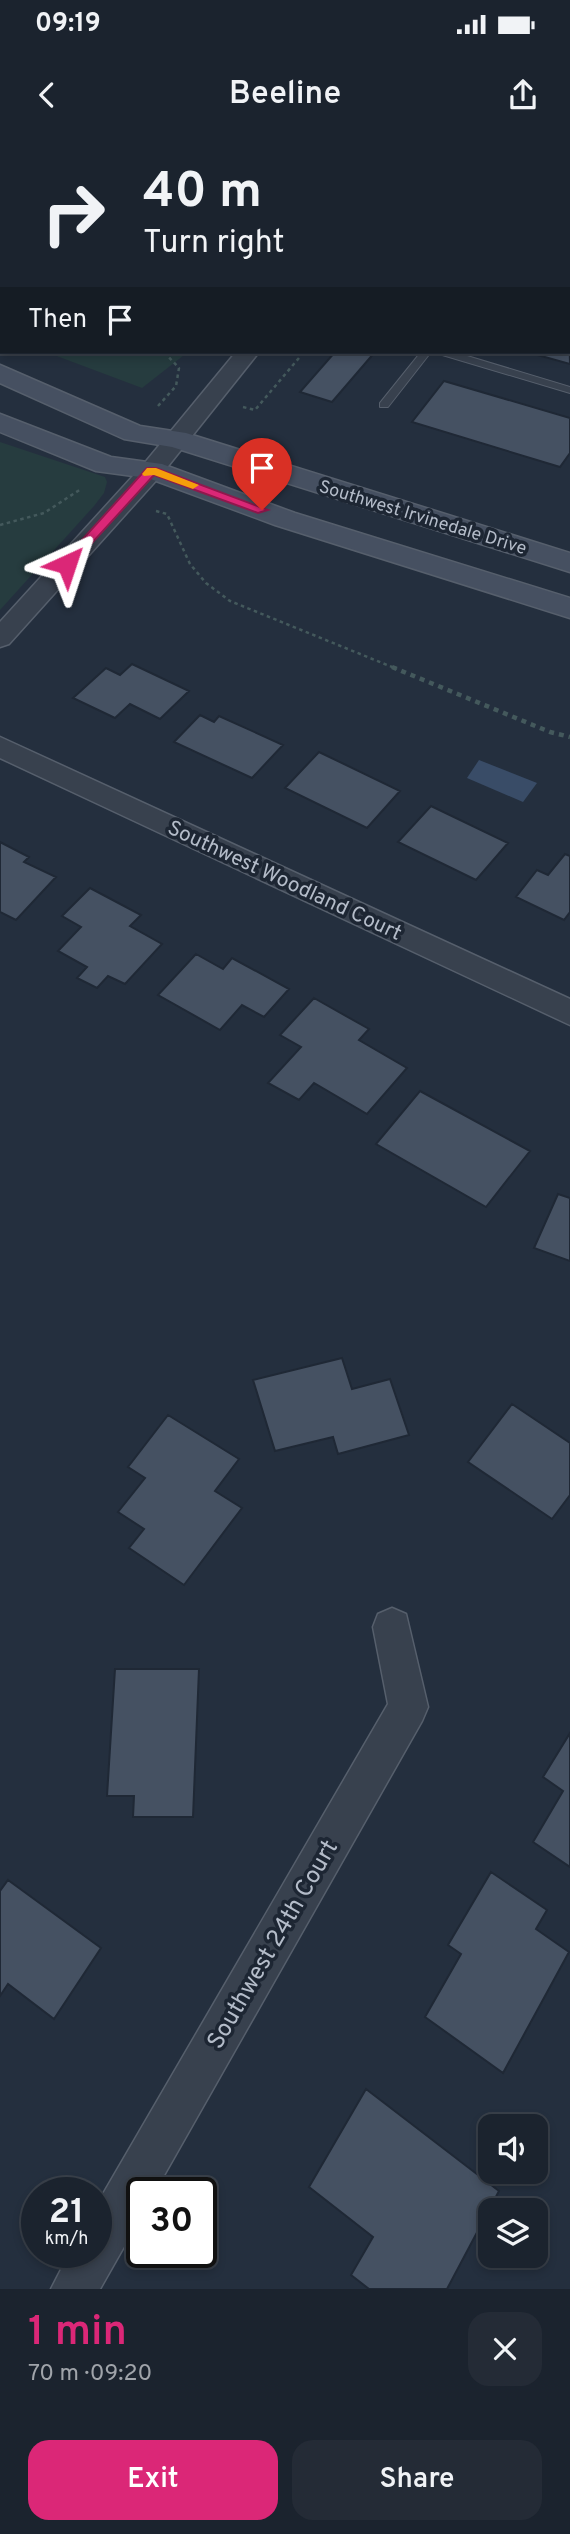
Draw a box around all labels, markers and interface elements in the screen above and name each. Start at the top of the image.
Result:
text: 09:19 [35,8,101,41]
text: Beeline [229,75,341,115]
icon: back [28,76,66,114]
icon: share [504,76,542,114]
text: 40 m [143,163,262,225]
icon: right [28,168,119,259]
text: Turn right [143,224,285,264]
icon: arrive [101,301,139,339]
text: Then [28,304,87,337]
pin [232,438,292,510]
icon: arrive [243,449,281,487]
street label: Southwest Irvinedale Drive [316,476,529,561]
position arrow [30,527,104,601]
street label: Southwest Woodland Court [163,815,406,948]
street label: Southwest 24th Court [202,1835,346,2055]
map controls [478,2114,548,2268]
button: sound [478,2114,548,2184]
speed limit sign: 30 [126,2177,217,2268]
text: 21 [49,2191,84,2235]
button: layers [478,2198,548,2268]
text: km/h [45,2228,88,2251]
text: 1 min [28,2307,127,2360]
button: close [468,2312,542,2386]
text: 70 m · 09:20 [28,2360,152,2389]
button: Exit [28,2440,278,2520]
button: Share [292,2440,542,2520]

